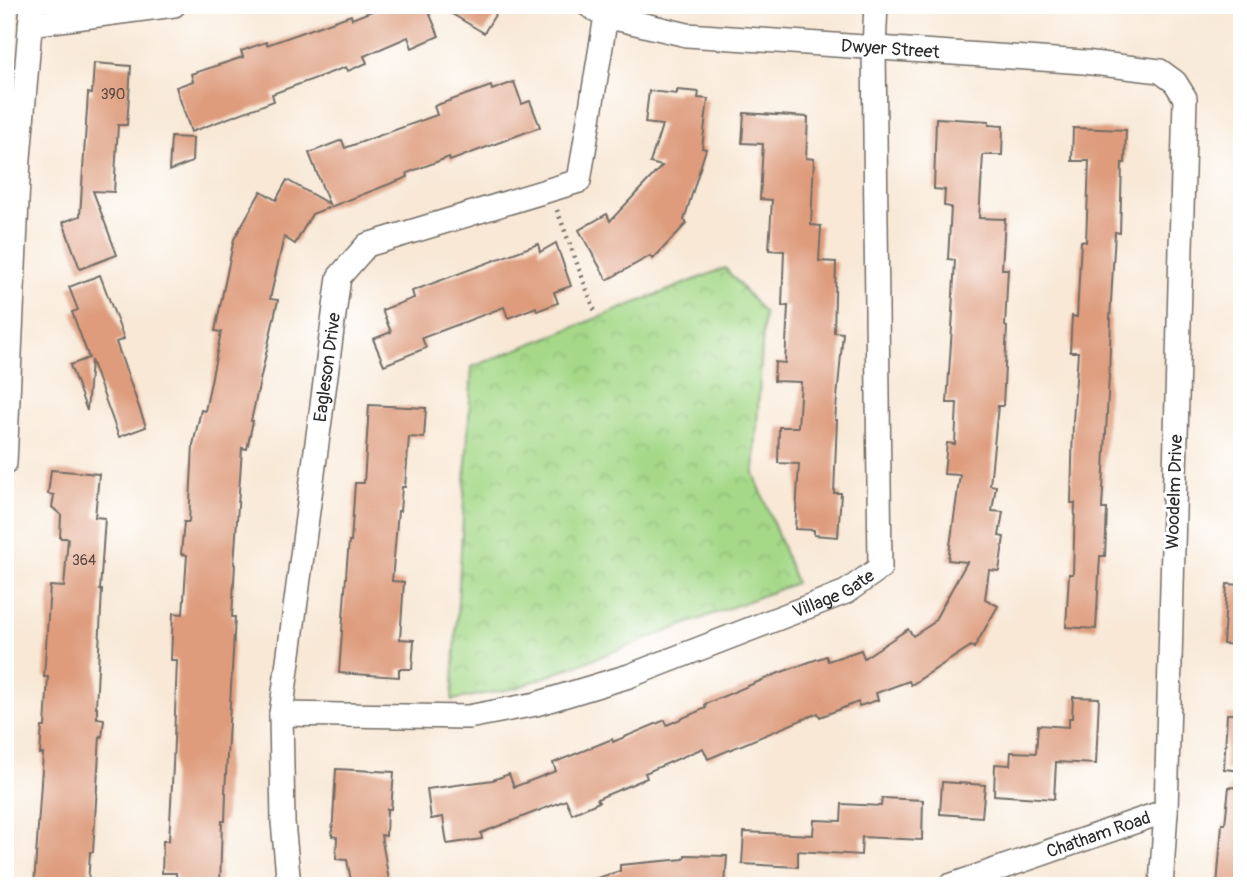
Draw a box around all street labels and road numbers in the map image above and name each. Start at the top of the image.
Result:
street label: Dwyer Street [840,34,941,64]
street label: Eagleson Drive [309,311,346,423]
street label: Woodelm Drive [1161,434,1188,550]
street label: Village Gate [789,564,879,624]
street label: Chatham Road [1043,806,1154,863]

